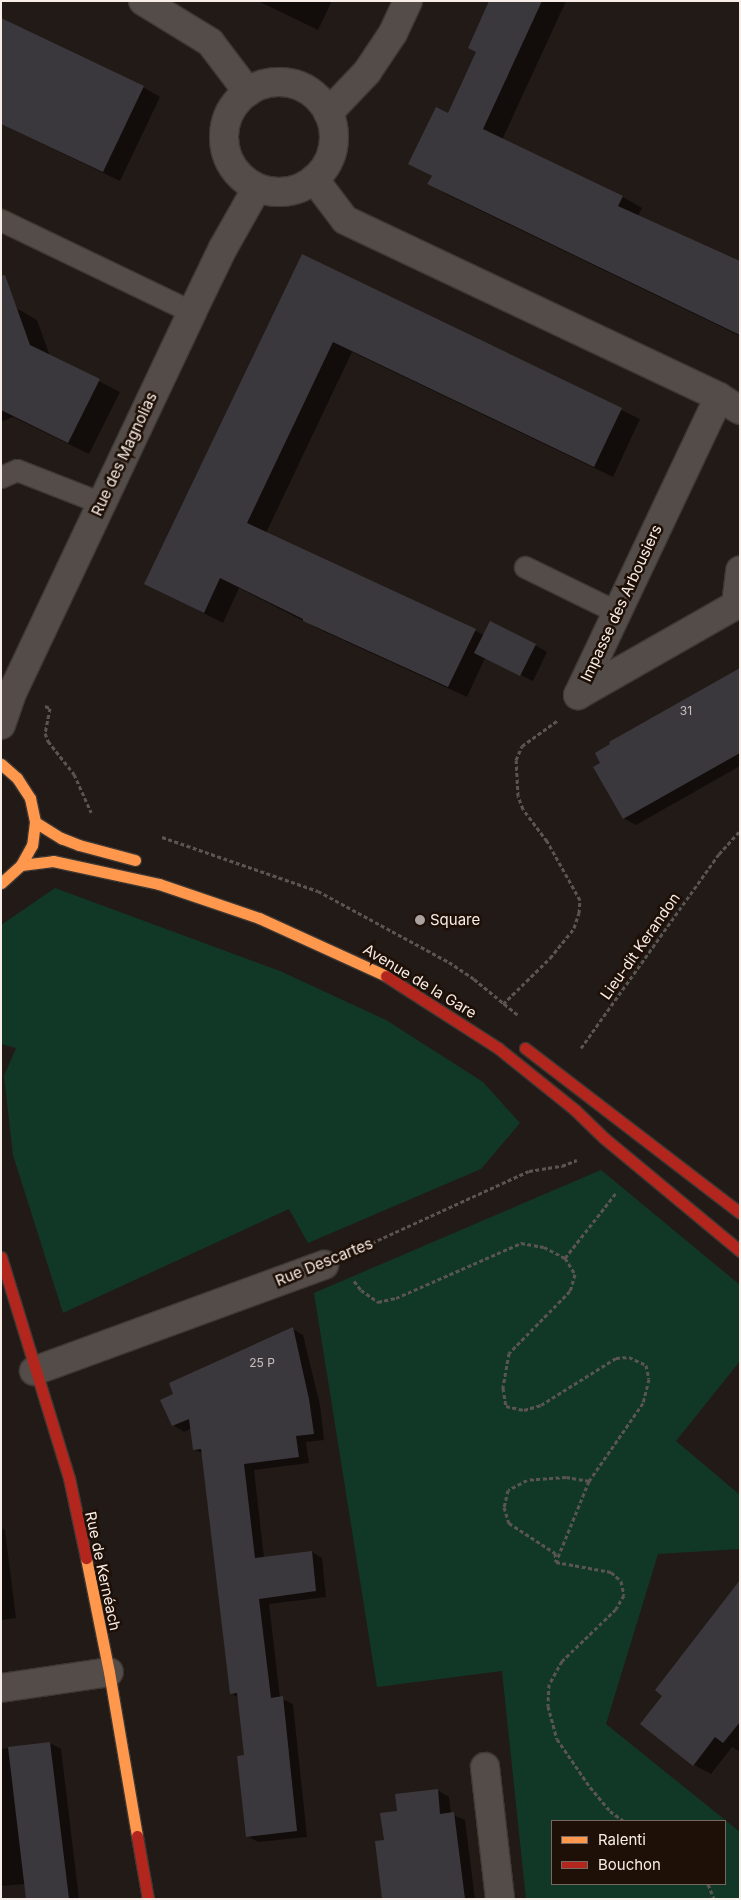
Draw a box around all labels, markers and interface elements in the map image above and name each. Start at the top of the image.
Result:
street label: Rue des Magnolias [87,389,161,519]
street label: Impasse des Arbousiers [577,522,665,684]
house number: 31 [680,704,692,718]
street label: Lieu-dit Kerandon [596,889,684,1003]
place label: Square [430,911,480,929]
marker: Square [414,914,426,926]
street label: Avenue de la Gare [360,940,480,1022]
street label: Rue Descartes [273,1234,375,1290]
house number: 25 P [249,1356,275,1370]
street label: Rue de Kernéach [82,1510,124,1632]
legend [551,1820,726,1885]
text: Ralenti [598,1830,646,1849]
text: Bouchon [598,1855,661,1874]

